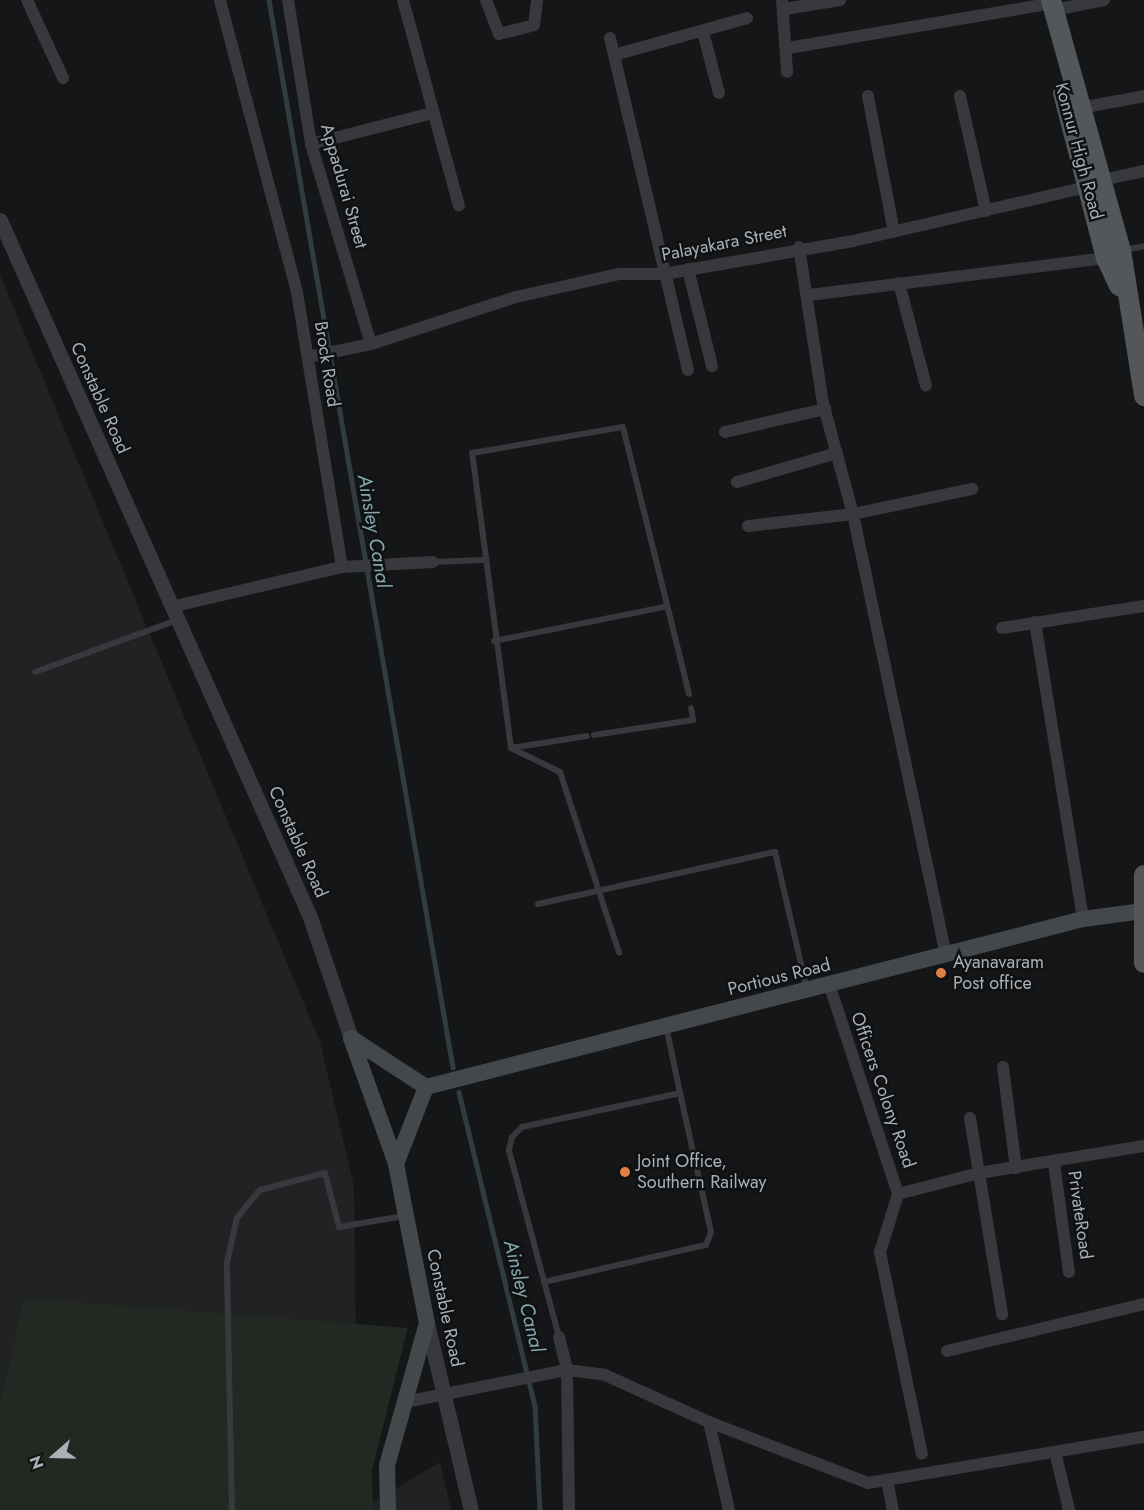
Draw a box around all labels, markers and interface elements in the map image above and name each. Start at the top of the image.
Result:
street label: Konnur High Road [1050,80,1108,222]
street label: Appadurai Street [316,121,372,251]
street label: Palayakara Street [660,220,788,266]
street label: Brock Road [310,320,344,408]
street label: Constable Road [66,339,134,457]
water label: Ainsley Canal [352,472,396,590]
street label: Constable Road [264,783,332,901]
place label: Ayanavaram Post office [953,952,1044,994]
street label: Portious Road [725,954,833,1000]
marker: Ayanavaram Post office [934,966,948,980]
street label: Officers Colony Road [846,1009,920,1171]
place label: Joint Office, Southern Railway [637,1151,766,1194]
marker: Joint Office, Southern Railway [618,1165,632,1179]
street label: PrivateRoad [1063,1169,1097,1261]
water label: Ainsley Canal [498,1237,550,1355]
street label: Constable Road [422,1247,468,1369]
north arrow [24,1426,84,1486]
text: N [24,1452,50,1472]

